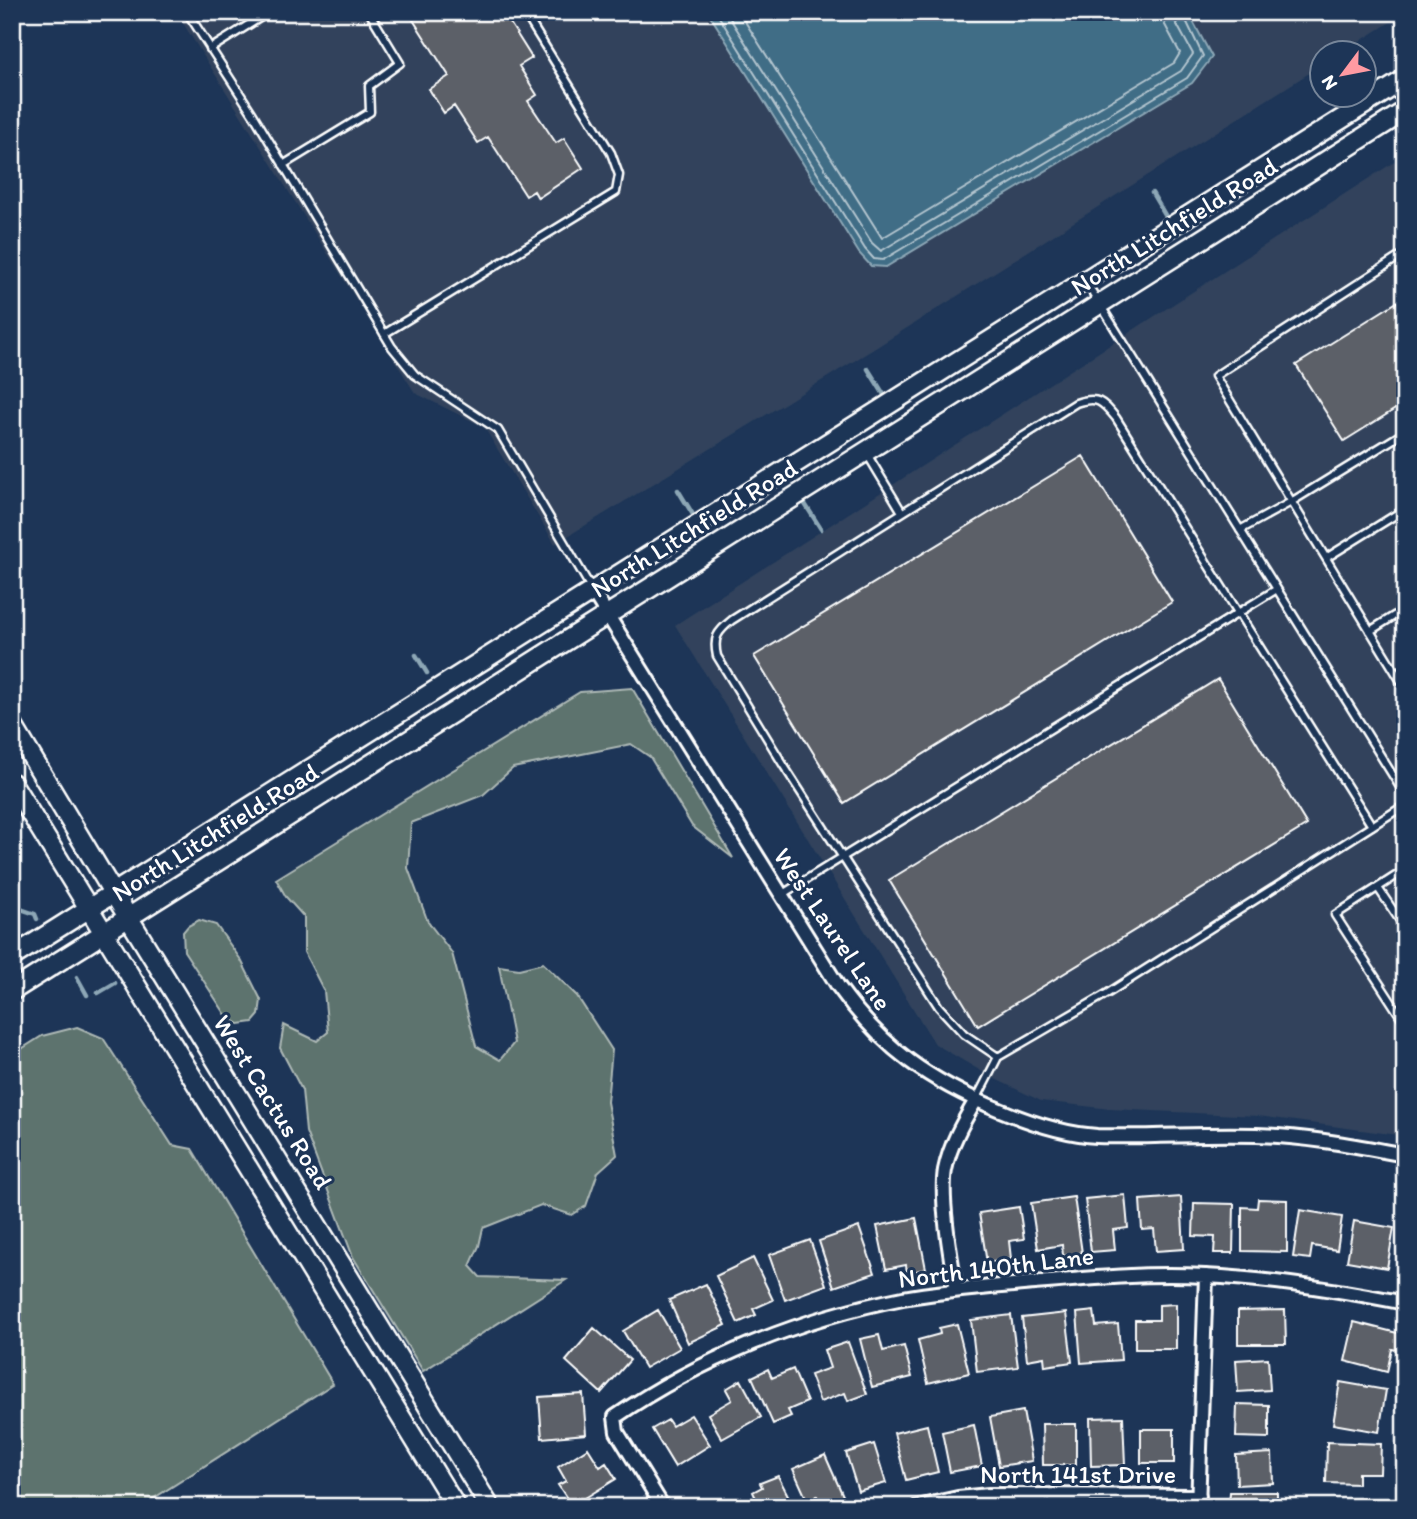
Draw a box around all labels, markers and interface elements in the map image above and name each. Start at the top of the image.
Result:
north arrow [1308,38,1378,108]
text: N [1316,71,1342,94]
street label: North Litchfield Road [1065,149,1283,303]
street label: North Litchfield Road [585,451,803,605]
street label: North Litchfield Road [106,755,324,909]
street label: West Laurel Lane [767,841,899,1017]
street label: West Cactus Road [206,1009,340,1195]
street label: North 140th Lane [896,1239,1096,1295]
street label: North 141st Drive [980,1458,1176,1490]

